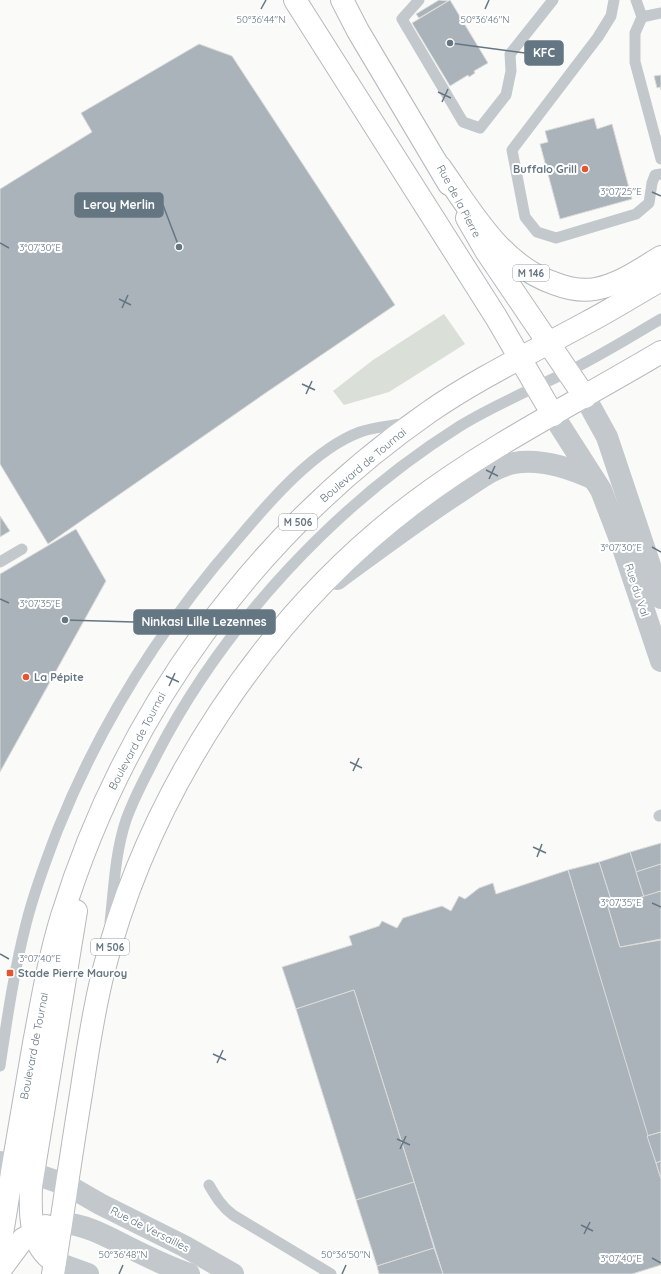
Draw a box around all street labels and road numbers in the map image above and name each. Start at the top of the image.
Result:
street label: Rue de la Pierre [434,162,484,240]
road number: M 146 [513,265,549,281]
street label: Boulevard de Tournai [317,425,409,505]
road number: M 506 [279,514,317,530]
street label: Rue du Val [622,562,652,618]
street label: Boulevard de Tournai [105,690,169,792]
road number: M 506 [91,939,129,955]
street label: Boulevard de Tournai [17,991,51,1101]
street label: Rue de Versailles [108,1203,192,1255]

